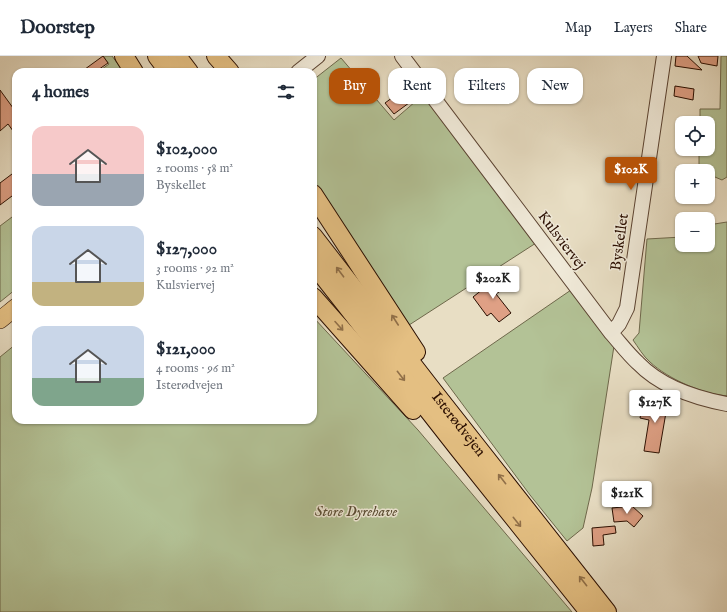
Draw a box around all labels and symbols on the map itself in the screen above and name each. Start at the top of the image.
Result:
pin: $102K [603,157,659,191]
street label: Kulsviervej [534,207,590,273]
street label: Byskellet [606,212,633,272]
one-way arrow [336,266,344,277]
pin: $202K [465,266,521,300]
one-way arrow [391,315,399,326]
one-way arrow [334,321,344,331]
one-way arrow [397,371,406,382]
street label: Isterødvejen [427,388,490,461]
pin: $127K [627,390,683,424]
one-way arrow [498,474,507,485]
pin: $121K [599,481,655,515]
park label: Store Dyrehave [315,502,397,521]
one-way arrow [513,517,521,528]
one-way arrow [578,576,587,587]

